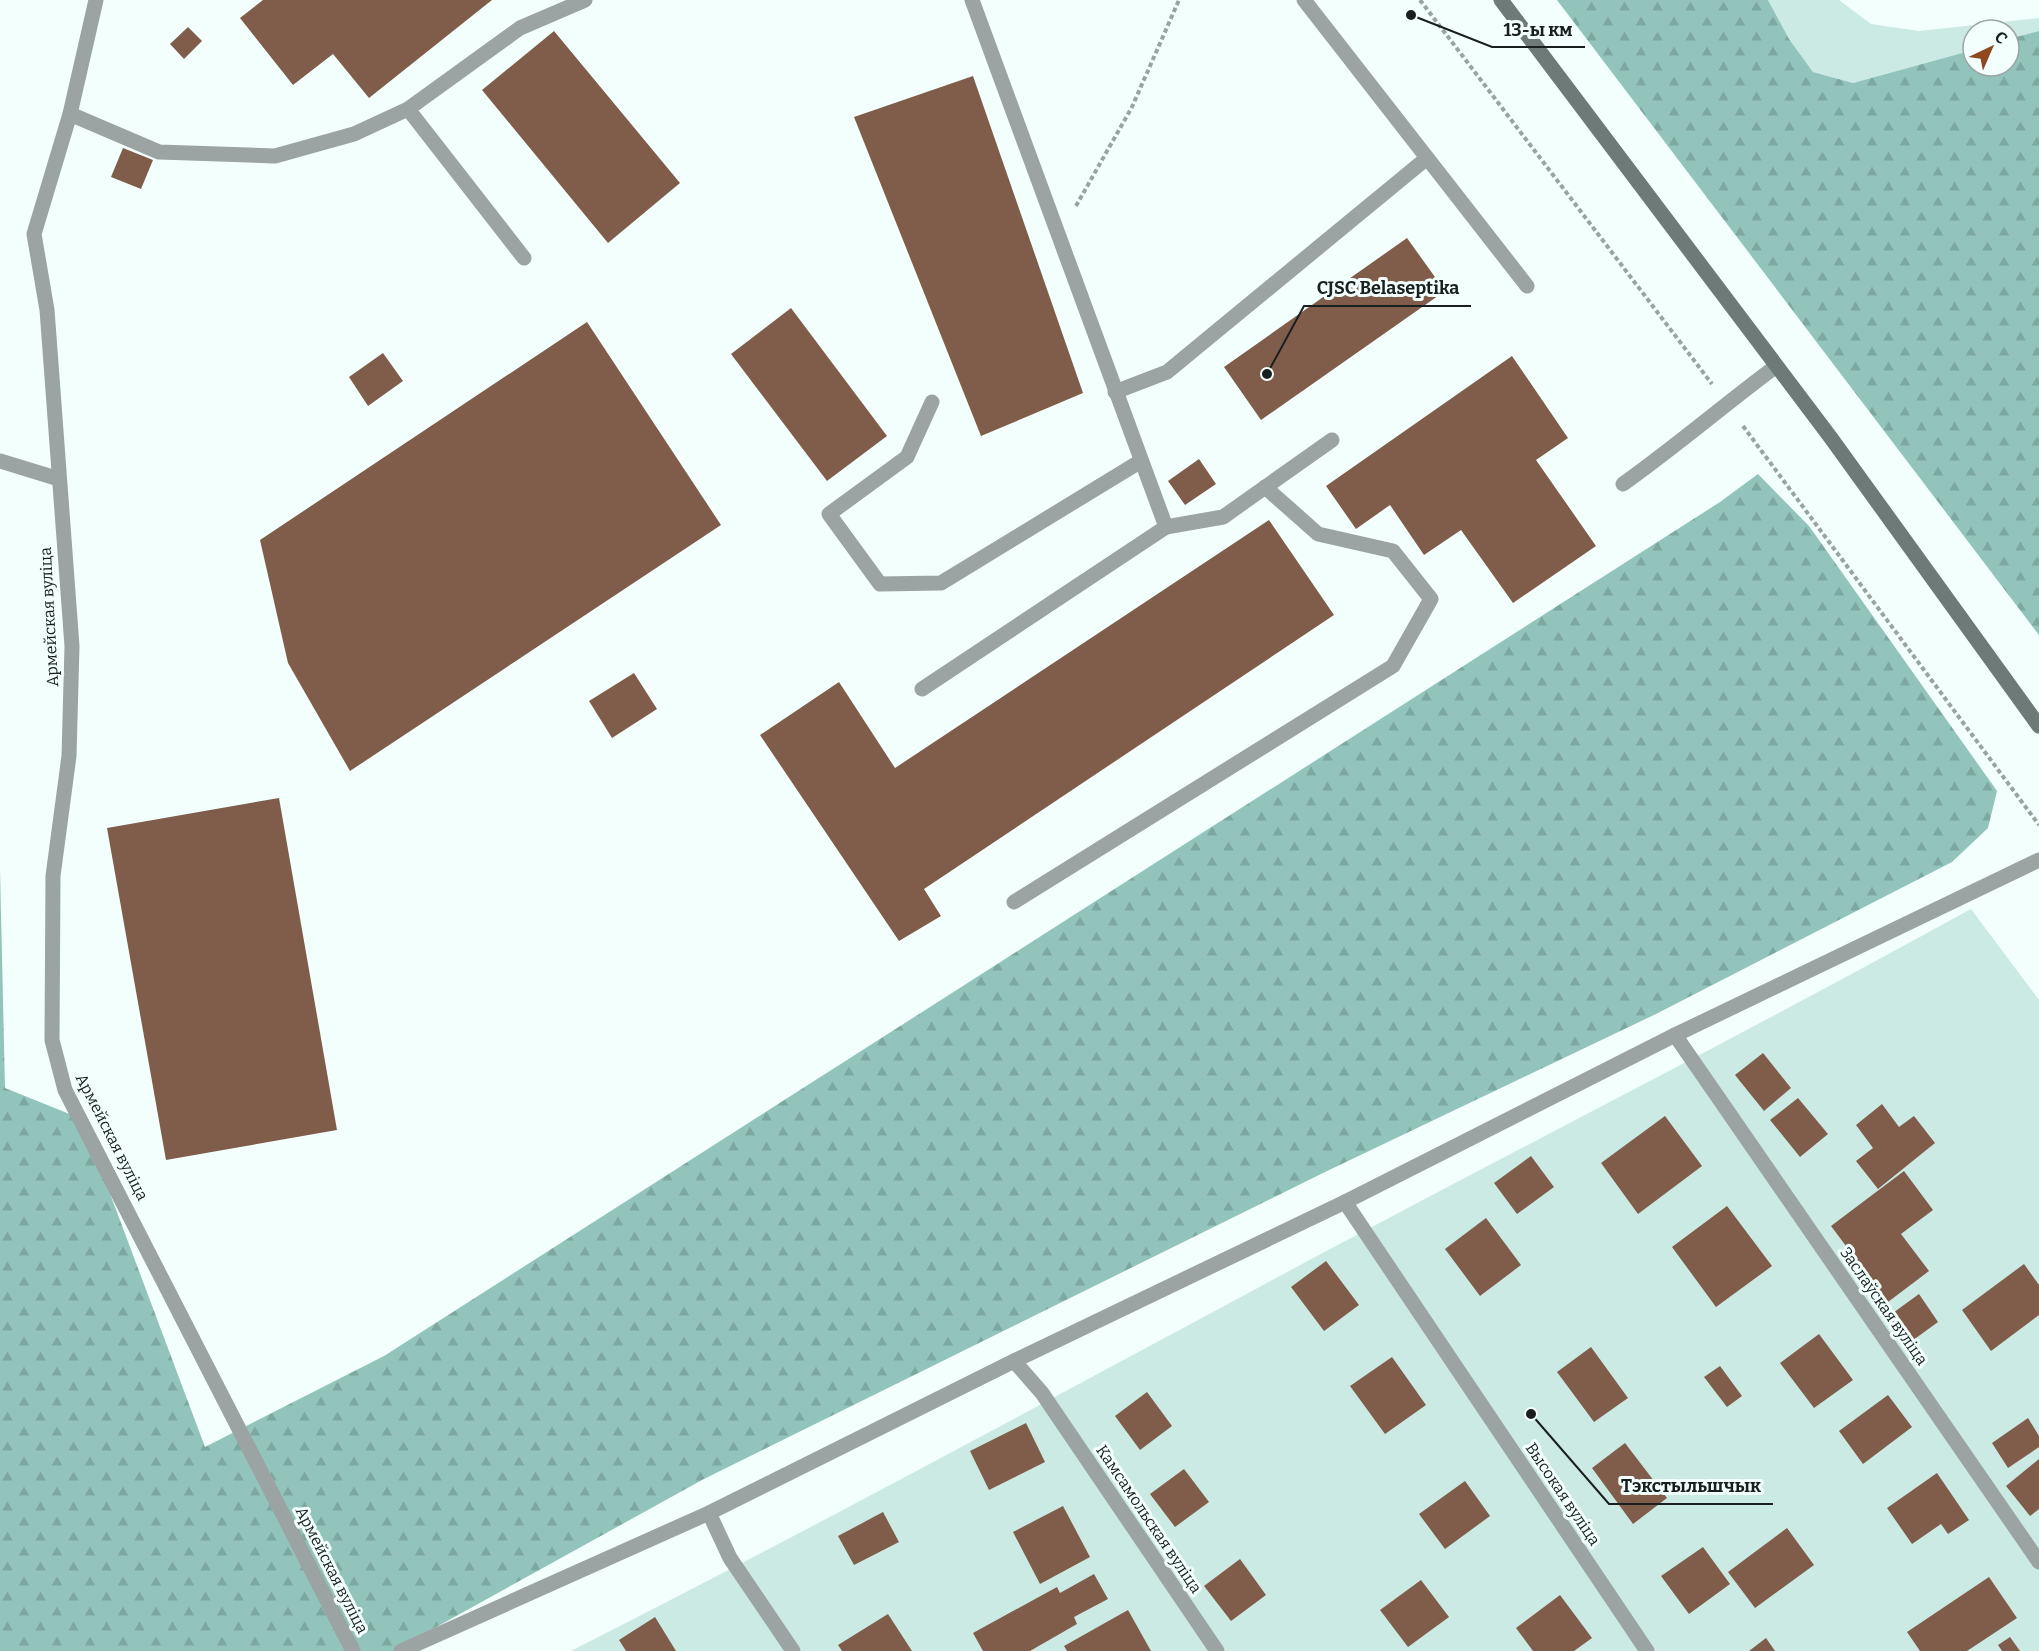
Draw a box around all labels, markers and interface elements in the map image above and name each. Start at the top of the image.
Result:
callout: 13-ы км [1492,11,1585,47]
north arrow [1961,18,2021,78]
text: 13-ы км [1503,19,1573,41]
text: С [1991,27,2011,48]
callout: CJSC Belaseptika [1304,270,1471,306]
text: CJSC Belaseptika [1317,277,1459,299]
street label: Армейская вуліца [36,546,62,687]
street label: Армейская вуліца [72,1070,152,1204]
street label: Заслаўская вуліца [1836,1243,1932,1369]
street label: Высокая вуліца [1522,1439,1605,1549]
street label: Камсамольская вуліца [1092,1441,1206,1597]
callout: Тэкстыльшчык [1609,1468,1773,1504]
text: Тэкстыльшчык [1621,1475,1761,1497]
street label: Армейская вуліца [292,1503,372,1637]

